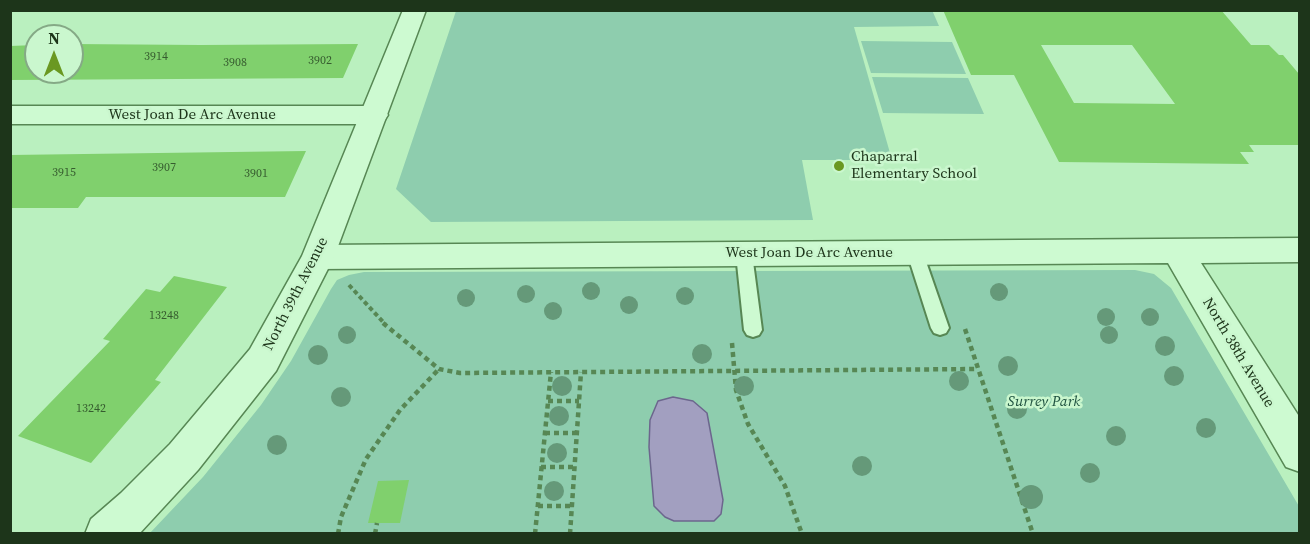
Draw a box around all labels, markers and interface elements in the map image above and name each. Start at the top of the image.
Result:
north arrow [24,24,84,84]
text: N [48,27,60,49]
house number: 3914 [144,50,168,64]
house number: 3902 [308,54,332,68]
house number: 3908 [223,56,247,70]
street label: West Joan De Arc Avenue [108,106,276,124]
place label: Chaparral Elementary School [851,148,977,183]
marker: Chaparral Elementary School [832,159,846,173]
house number: 3907 [152,161,176,175]
house number: 3915 [52,166,76,180]
house number: 3901 [244,167,268,181]
street label: North 39th Avenue [260,234,332,354]
street label: West Joan De Arc Avenue [725,244,893,262]
street label: North 38th Avenue [1198,295,1278,411]
house number: 13248 [149,309,179,323]
park label: Surrey Park [1008,393,1080,411]
house number: 13242 [76,402,106,416]

